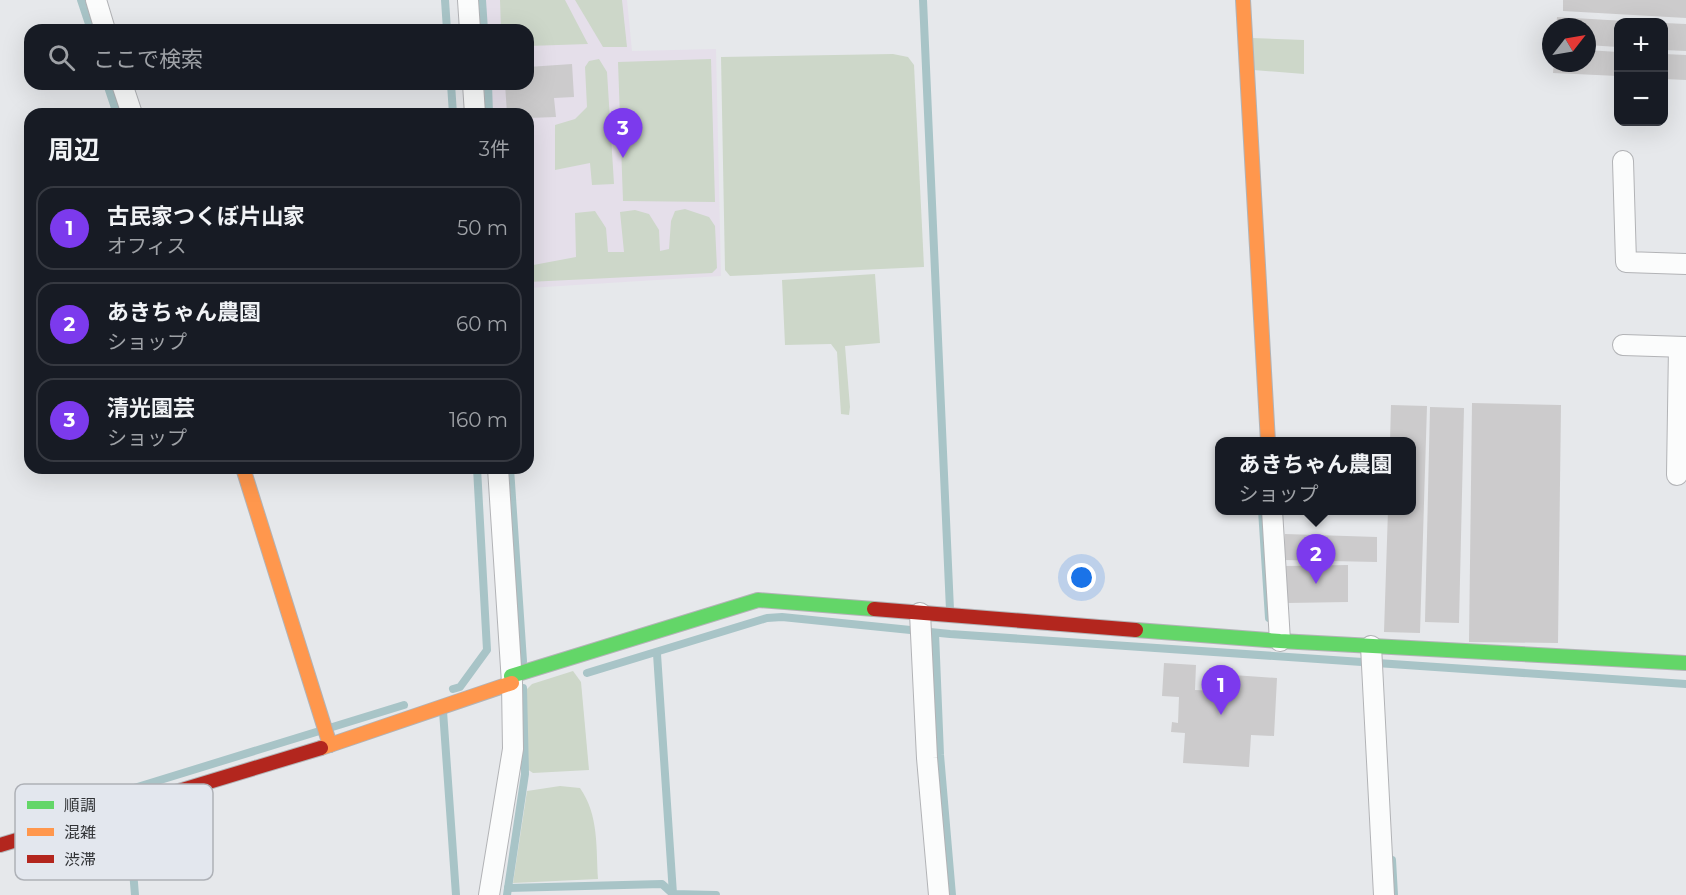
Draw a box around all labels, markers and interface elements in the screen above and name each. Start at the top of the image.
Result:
north arrow [1542,18,1596,72]
map controls [1614,18,1668,126]
button: + [1614,18,1668,72]
search box [24,24,534,90]
icon: search [45,41,78,74]
text: ここで検索 [93,46,203,73]
button: − [1614,72,1668,126]
pin: 3 [604,108,642,158]
text: 周辺 [48,134,100,166]
text: 3件 [479,137,510,161]
text: 古民家つくぼ片山家 [107,203,305,230]
text: 1 [66,216,73,240]
text: 50 m [457,216,508,240]
text: オフィス [107,234,187,258]
text: あきちゃん農園 [107,299,261,326]
text: 2 [64,312,75,336]
text: 60 m [456,312,508,336]
text: ショップ [107,330,187,354]
text: 清光園芸 [107,395,195,422]
text: 3 [64,408,75,432]
text: 160 m [449,408,508,432]
text: ショップ [107,426,187,450]
popup [1215,437,1416,515]
text: あきちゃん農園 [1238,451,1393,478]
text: ショップ [1238,482,1318,506]
pin: 2 [1296,534,1336,584]
your location [1067,563,1096,592]
pin: 1 [1202,666,1240,715]
legend [15,784,213,880]
text: 順調 [64,796,96,815]
text: 混雑 [64,823,96,842]
text: 渋滞 [64,850,96,869]

